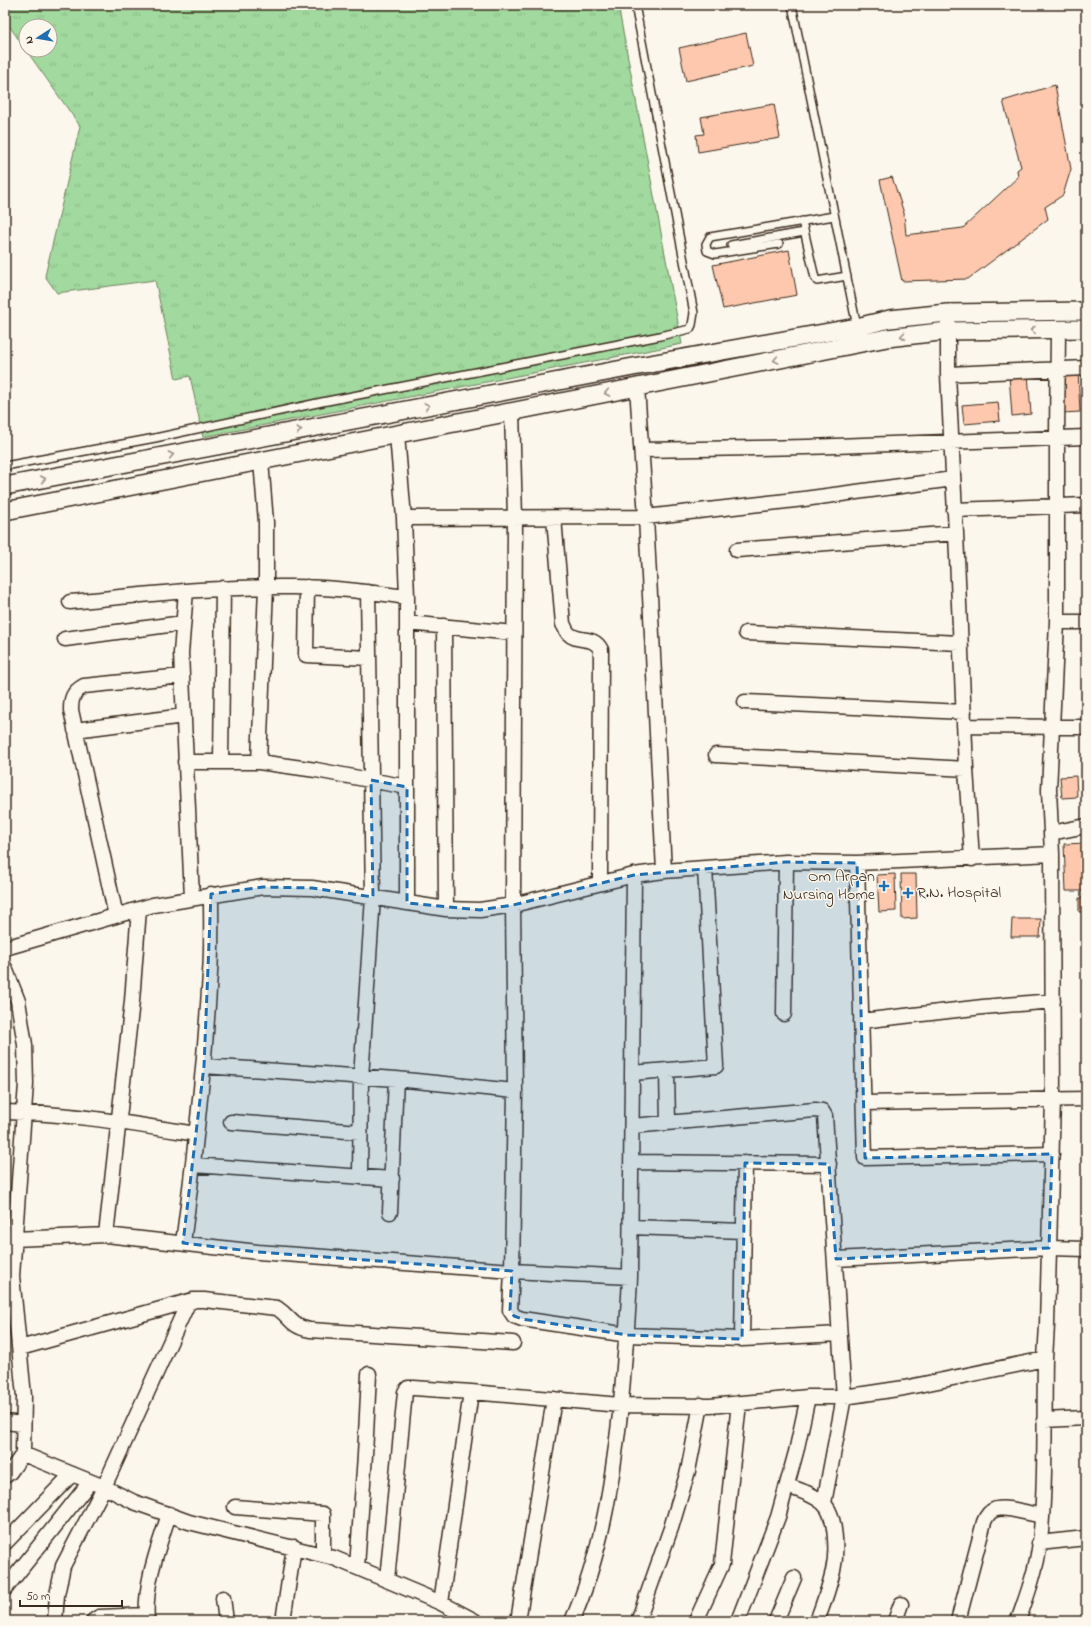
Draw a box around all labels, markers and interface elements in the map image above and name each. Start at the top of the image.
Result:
north arrow [18,18,58,58]
text: N [21,35,38,45]
one-way arrow [1030,325,1036,334]
one-way arrow [900,331,906,340]
one-way arrow [772,355,779,364]
one-way arrow [604,388,610,397]
one-way arrow [423,403,430,411]
one-way arrow [296,427,302,435]
one-way arrow [168,451,174,459]
one-way arrow [40,475,46,483]
place label: Om Arpan Nursing Home [783,865,876,907]
marker: Om Arpan Nursing Home [878,880,890,892]
place label: R.N. Hospital [917,881,1002,905]
marker: R.N. Hospital [902,887,914,899]
scale bar [20,1582,122,1608]
text: 50 m [26,1588,50,1606]

